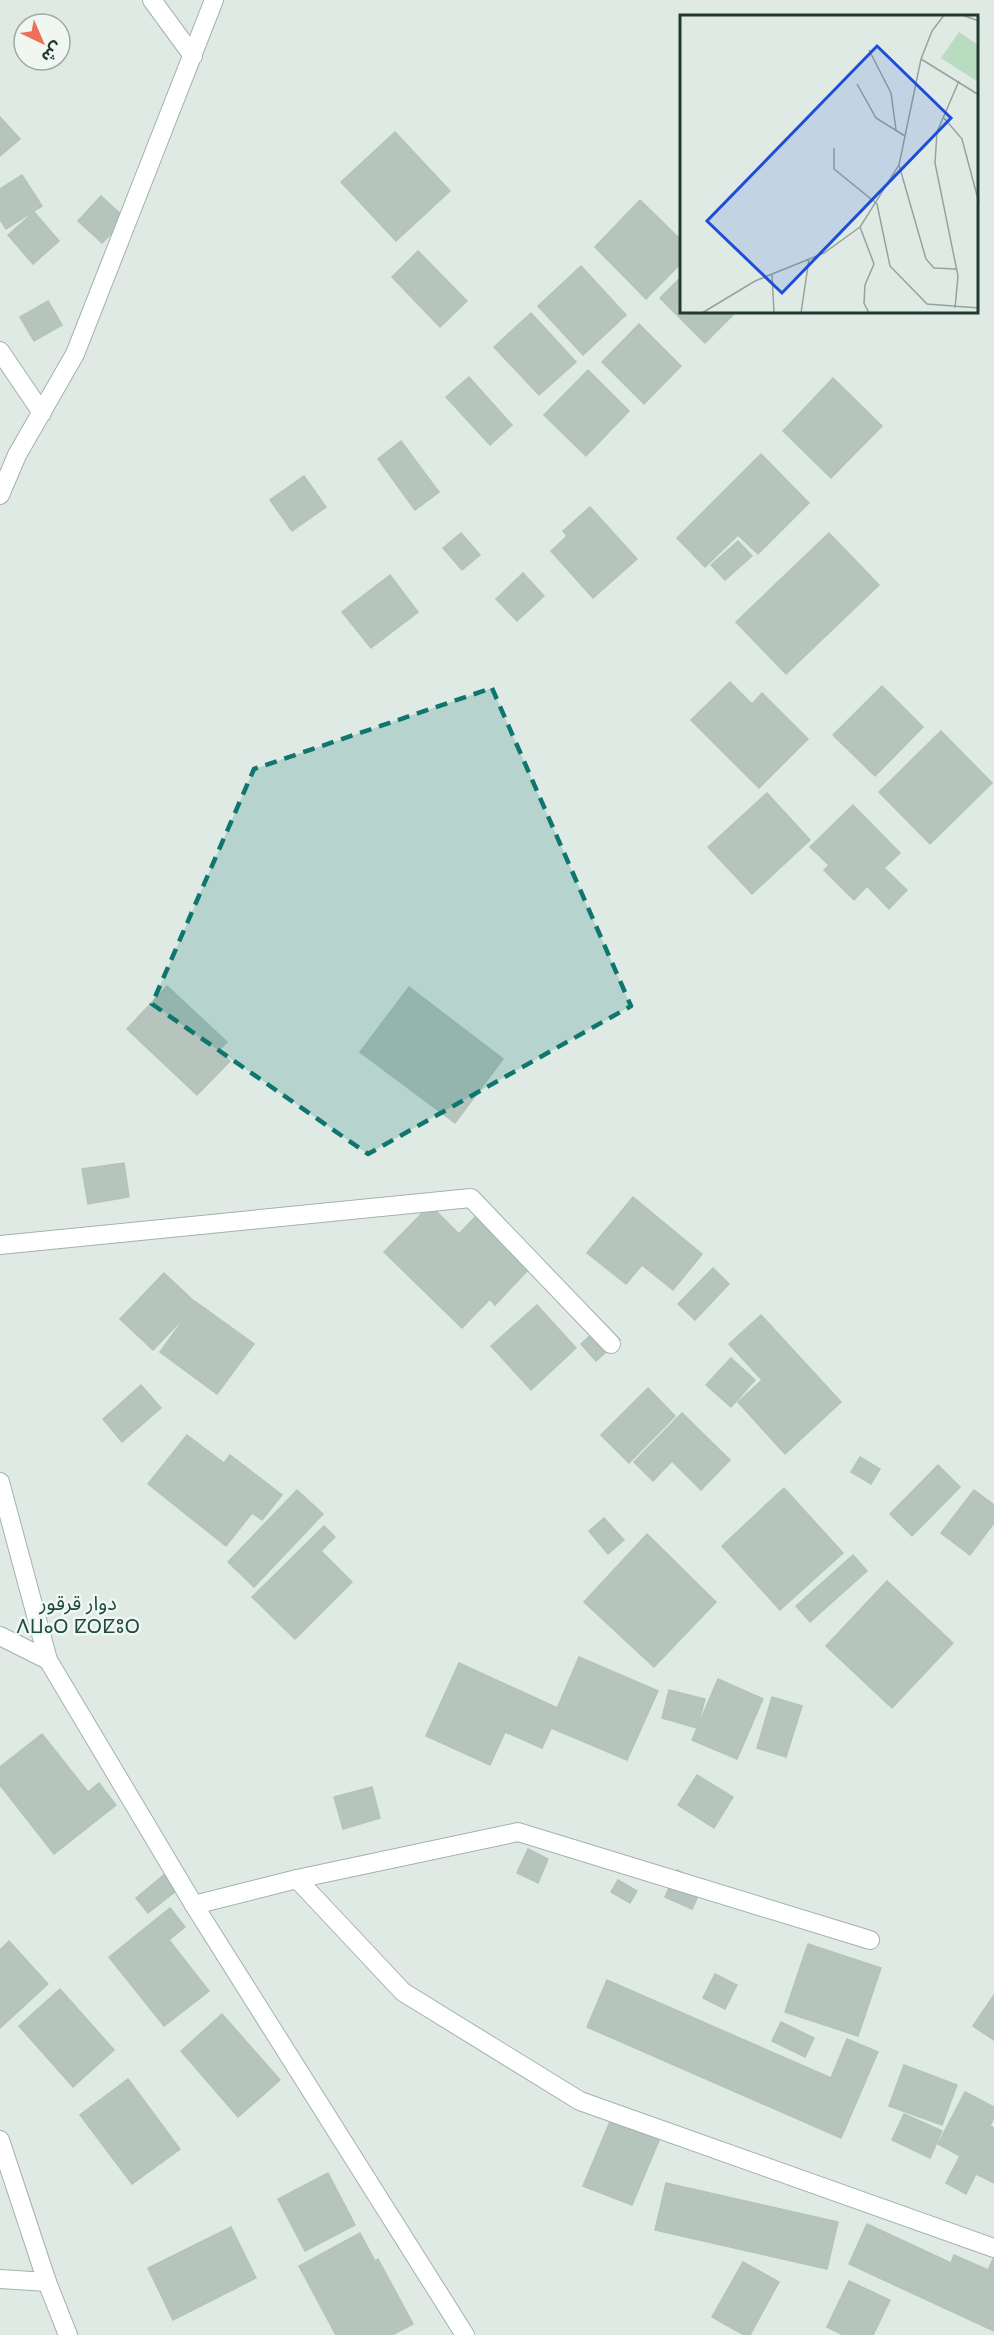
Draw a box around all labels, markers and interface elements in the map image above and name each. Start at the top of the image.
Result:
north arrow [12,12,72,72]
inset map [680,15,979,314]
text: ش [38,38,67,67]
district label: دوار قرقور ⴷⵡⴰⵔ ⵇⵔⵇⵓⵔ [16,1591,140,1638]

